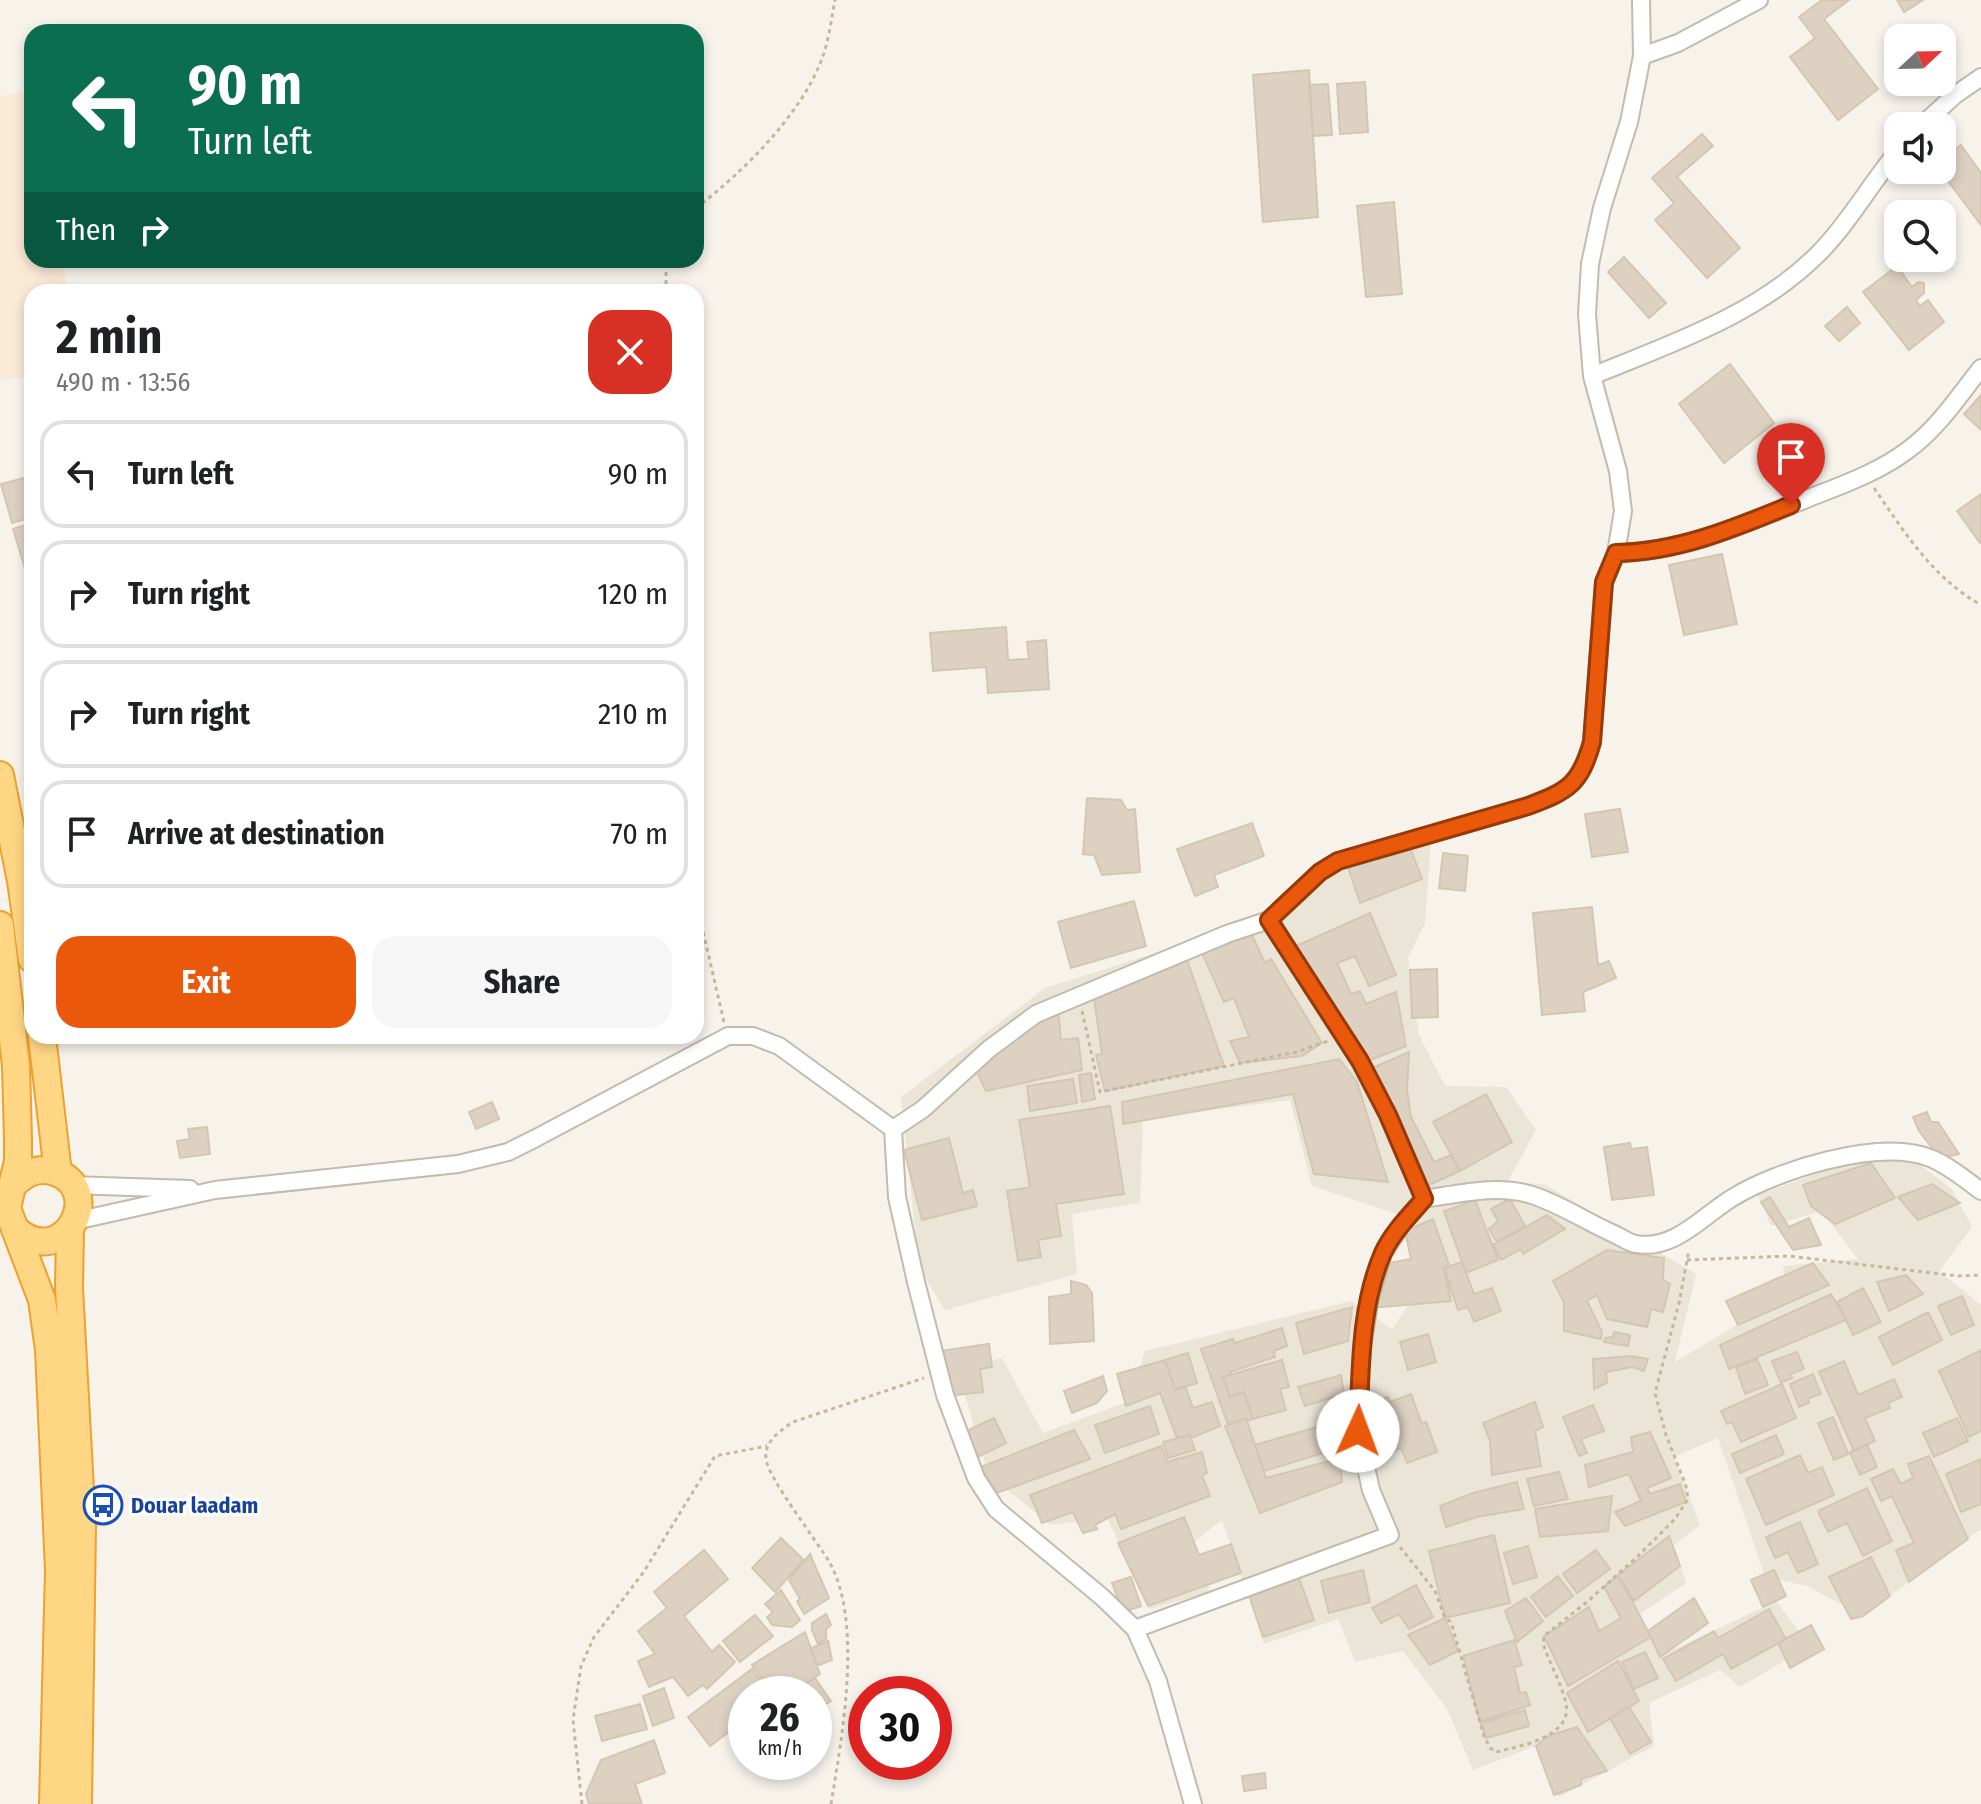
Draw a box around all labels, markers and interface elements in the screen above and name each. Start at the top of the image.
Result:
north arrow [1884,24,1956,96]
map controls [1884,24,1956,272]
text: 90 m [188,52,302,119]
icon: left [56,56,160,160]
button: sound [1884,112,1956,184]
text: Turn left [188,120,312,164]
button: search [1884,200,1956,272]
icon: right [132,208,176,252]
text: Then [56,212,116,248]
text: 2 min [56,308,162,366]
button: close [588,310,672,394]
text: 490 m · 13:56 [56,367,190,398]
pin [1757,423,1825,505]
icon: arrive [1769,435,1813,479]
icon: left [60,452,104,496]
text: Turn left [128,456,234,492]
text: 90 m [608,456,668,492]
icon: right [60,572,104,616]
text: Turn right [128,576,250,612]
text: 120 m [597,576,668,612]
icon: right [60,692,104,736]
text: Turn right [128,696,250,732]
text: 210 m [598,696,668,732]
icon: arrive [60,812,104,856]
text: Arrive at destination [128,816,385,852]
text: 70 m [610,816,668,852]
button: Exit [56,936,356,1028]
button: Share [372,936,672,1028]
position arrow [1316,1389,1400,1473]
bus stop icon: Douar laadam [82,1484,124,1526]
place label: Douar laadam [131,1492,258,1519]
speed limit sign: 30 [848,1676,952,1780]
text: 26 [760,1694,800,1742]
text: km/h [758,1736,802,1760]

